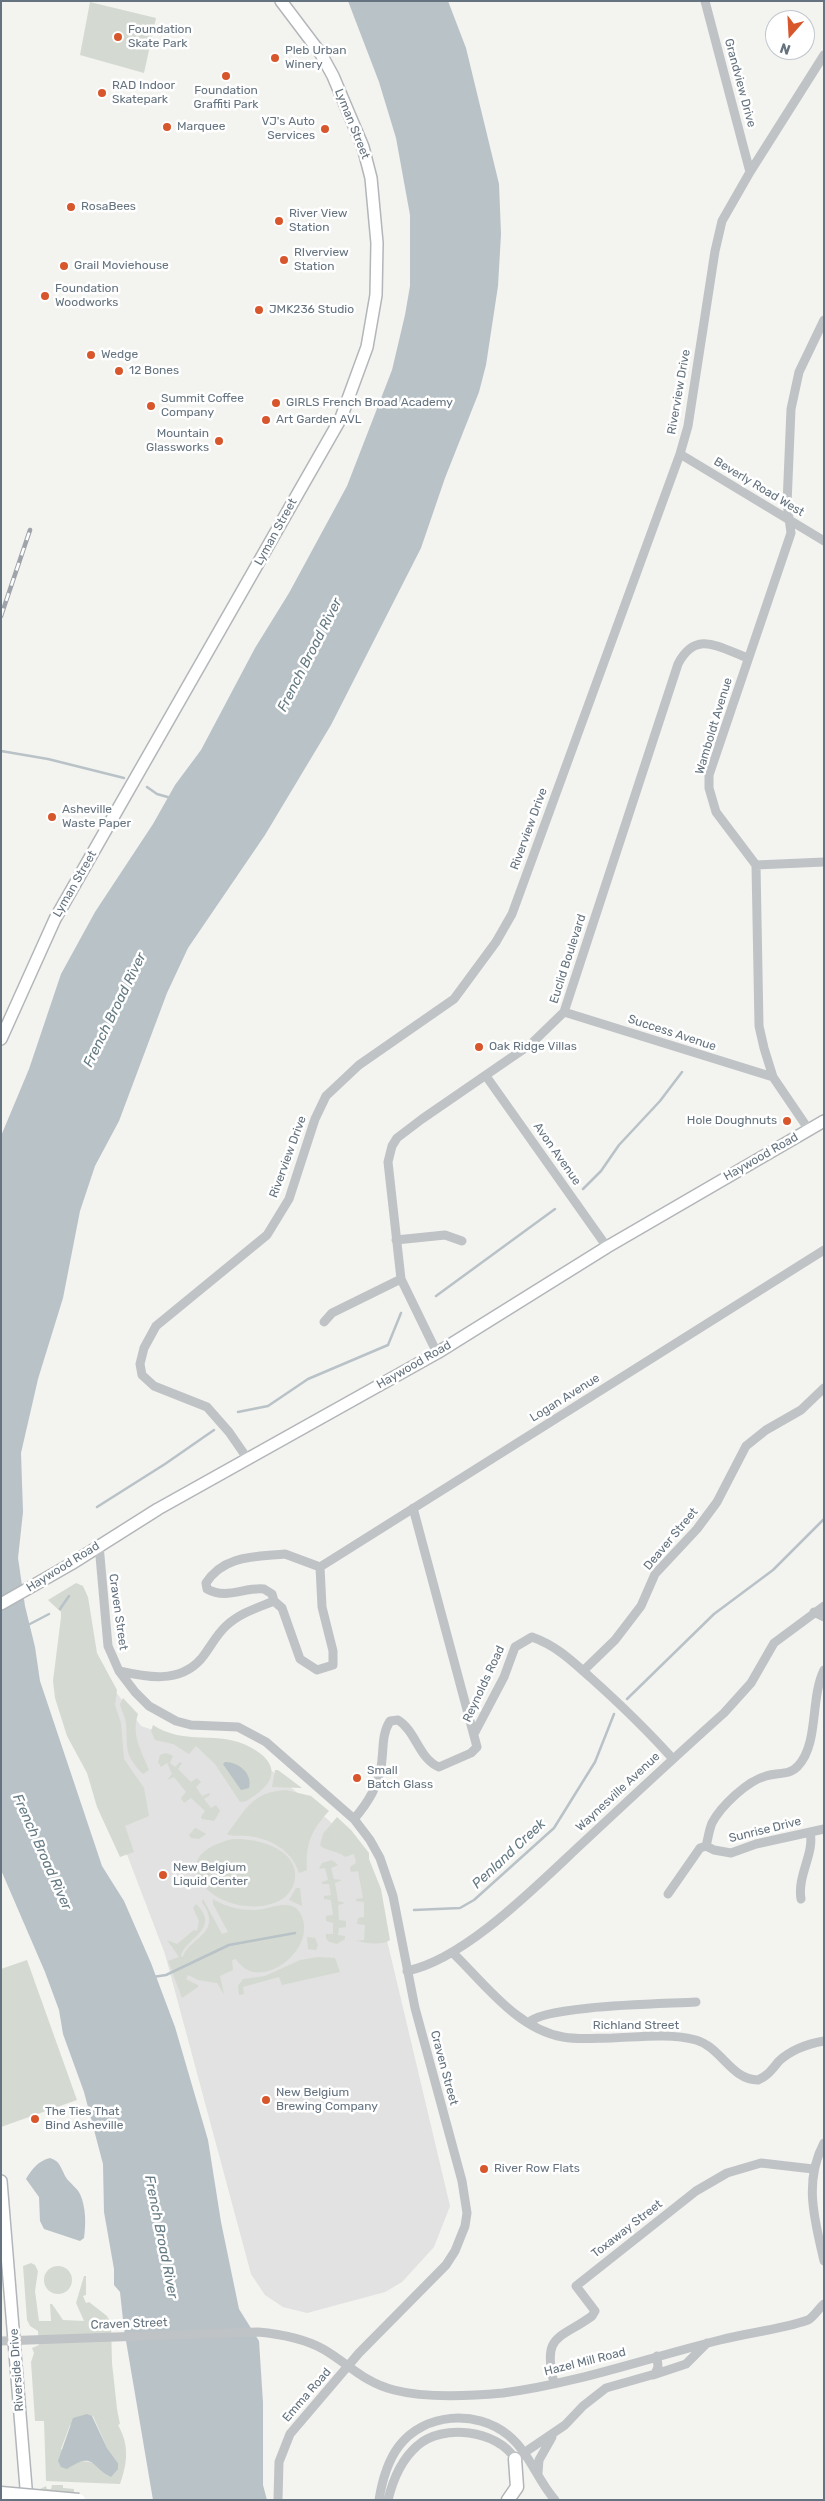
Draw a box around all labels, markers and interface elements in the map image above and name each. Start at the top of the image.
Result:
north arrow [765,10,815,60]
place label: Foundation Skate Park [128,23,192,51]
marker: Foundation Skate Park [112,31,124,43]
street label: Grandview Drive [721,37,759,129]
text: N [778,39,793,58]
place label: Pleb Urban Winery [285,44,346,72]
marker: Pleb Urban Winery [269,52,281,64]
marker: Foundation Graffiti Park [220,70,232,82]
place label: RAD Indoor Skatepark [112,79,175,107]
place label: Foundation Graffiti Park [194,84,258,112]
marker: RAD Indoor Skatepark [96,87,108,99]
street label: Lyman Street [331,87,373,161]
place label: VJ's Auto Services [262,115,315,143]
place label: Marquee [177,120,225,134]
marker: Marquee [161,121,173,133]
marker: VJ's Auto Services [319,123,331,135]
place label: RosaBees [81,200,136,214]
marker: RosaBees [65,201,77,213]
place label: River View Station [289,207,347,235]
marker: River View Station [273,215,285,227]
place label: RIverview Station [294,246,349,274]
marker: RIverview Station [278,254,290,266]
place label: Grail Moviehouse [74,259,169,273]
marker: Grail Moviehouse [58,260,70,272]
place label: Foundation Woodworks [55,282,119,310]
marker: Foundation Woodworks [39,290,51,302]
place label: JMK236 Studio [269,303,354,317]
marker: JMK236 Studio [253,304,265,316]
place label: Wedge [101,348,138,362]
street label: Riverview Drive [664,348,694,436]
marker: Wedge [85,349,97,361]
place label: 12 Bones [129,364,179,378]
marker: 12 Bones [113,365,125,377]
place label: Summit Coffee Company [161,392,244,420]
place label: GIRLS French Broad Academy [286,396,453,410]
marker: GIRLS French Broad Academy [270,397,282,409]
marker: Summit Coffee Company [145,400,157,412]
place label: Art Garden AVL [276,413,362,427]
marker: Art Garden AVL [260,414,272,426]
place label: Mountain Glassworks [146,427,209,455]
marker: Mountain Glassworks [213,435,225,447]
street label: Beverly Road West [711,454,807,520]
street label: Lyman Street [252,496,300,568]
water label: French Broad River [274,595,346,715]
street label: Wamboldt Avenue [692,676,736,776]
street label: Riverview Drive [508,786,550,872]
place label: Asheville Waste Paper [62,803,131,831]
marker: Asheville Waste Paper [46,811,58,823]
street label: Lyman Street [50,848,100,920]
street label: Euclid Boulevard [547,913,589,1005]
water label: French Broad River [80,950,150,1070]
street label: Success Avenue [626,1012,718,1054]
place label: Oak Ridge Villas [489,1040,577,1054]
marker: Oak Ridge Villas [473,1041,485,1053]
street label: Riverview Drive [267,1114,309,1200]
place label: Hole Doughnuts [687,1114,777,1128]
marker: Hole Doughnuts [781,1115,793,1127]
street label: Avon Avenue [530,1120,584,1188]
street label: Haywood Road [721,1130,801,1184]
street label: Haywood Road [374,1338,454,1392]
street label: Logan Avenue [527,1371,603,1425]
street label: Deaver Street [641,1505,701,1573]
street label: Haywood Road [24,1539,102,1595]
street label: Craven Street [106,1573,130,1651]
street label: Reynolds Road [460,1644,508,1724]
street label: Waynesville Avenue [573,1749,663,1835]
place label: Small Batch Glass [367,1764,433,1792]
marker: Small Batch Glass [351,1772,363,1784]
water label: French Broad River [9,1791,75,1913]
street label: Sunrise Drive [727,1814,803,1846]
water label: Penland Creek [469,1816,549,1892]
place label: New Belgium Liquid Center [173,1861,248,1889]
marker: New Belgium Liquid Center [157,1869,169,1881]
street label: Richland Street [593,2019,679,2033]
street label: Craven Street [427,2029,461,2107]
place label: New Belgium Brewing Company [276,2086,378,2114]
marker: New Belgium Brewing Company [260,2094,272,2106]
place label: The Ties That Bind Asheville [45,2105,123,2133]
marker: The Ties That Bind Asheville [29,2113,41,2125]
place label: River Row Flats [494,2162,580,2176]
marker: River Row Flats [478,2163,490,2175]
water label: French Broad River [141,2174,181,2300]
street label: Toxaway Street [589,2197,665,2261]
street label: Craven Street [90,2315,168,2333]
street label: Riverside Drive [7,2328,27,2412]
street label: Hazel Mill Road [543,2345,627,2379]
street label: Emma Road [280,2365,334,2425]

